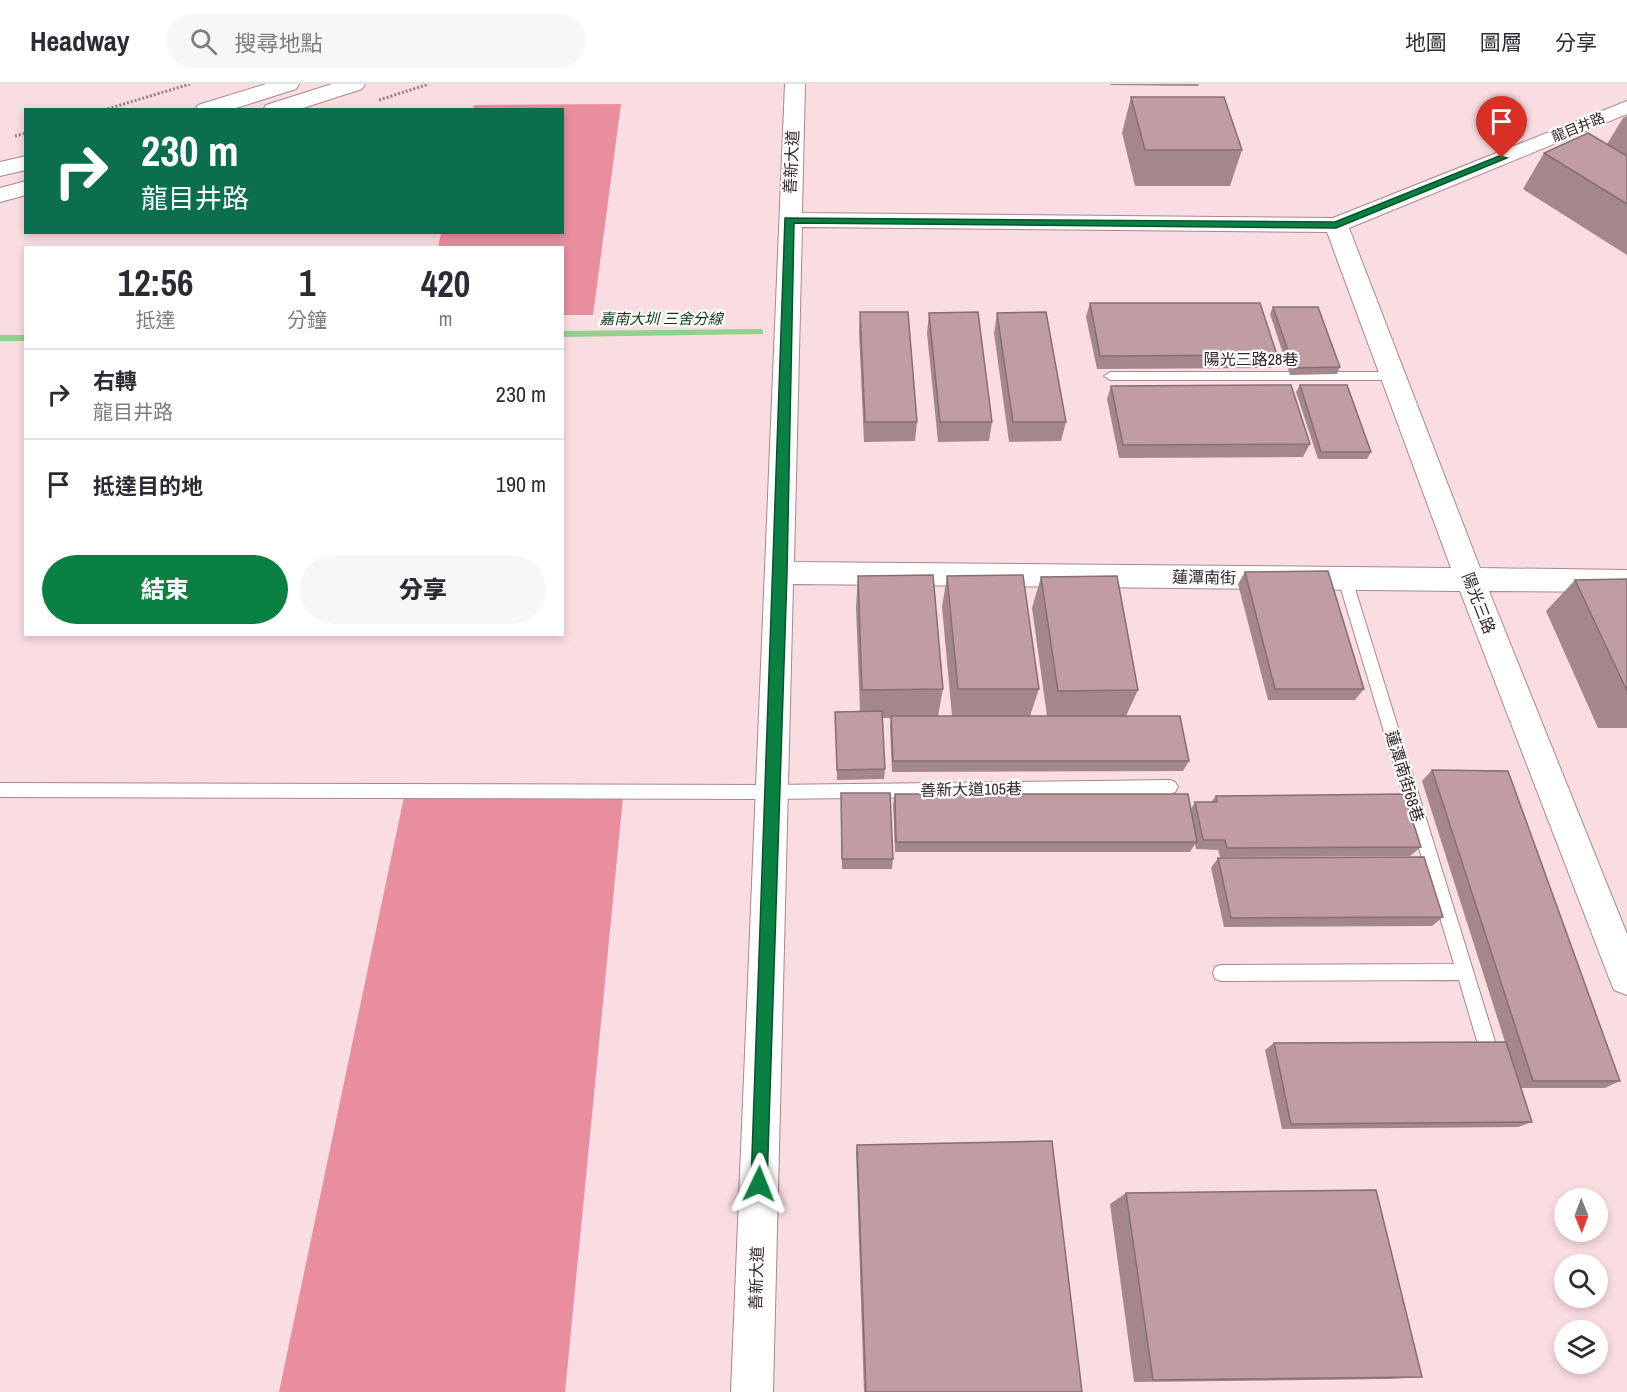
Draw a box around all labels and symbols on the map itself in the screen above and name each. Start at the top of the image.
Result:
pin [1476,96,1527,158]
street label: 龍目井路 [1549,108,1607,146]
street label: 善新大道 [778,129,804,195]
water label: 嘉南大圳 三舍分線 [599,308,725,329]
street label: 陽光三路28巷 [1204,348,1298,370]
street label: 蓮潭南街 [1172,565,1236,589]
street label: 陽光三路 [1457,569,1501,637]
street label: 蓮潭南街68巷 [1381,728,1429,824]
street label: 善新大道105巷 [920,777,1022,801]
position arrow [727,1152,791,1216]
north arrow [1554,1188,1608,1242]
street label: 善新大道 [744,1246,768,1310]

